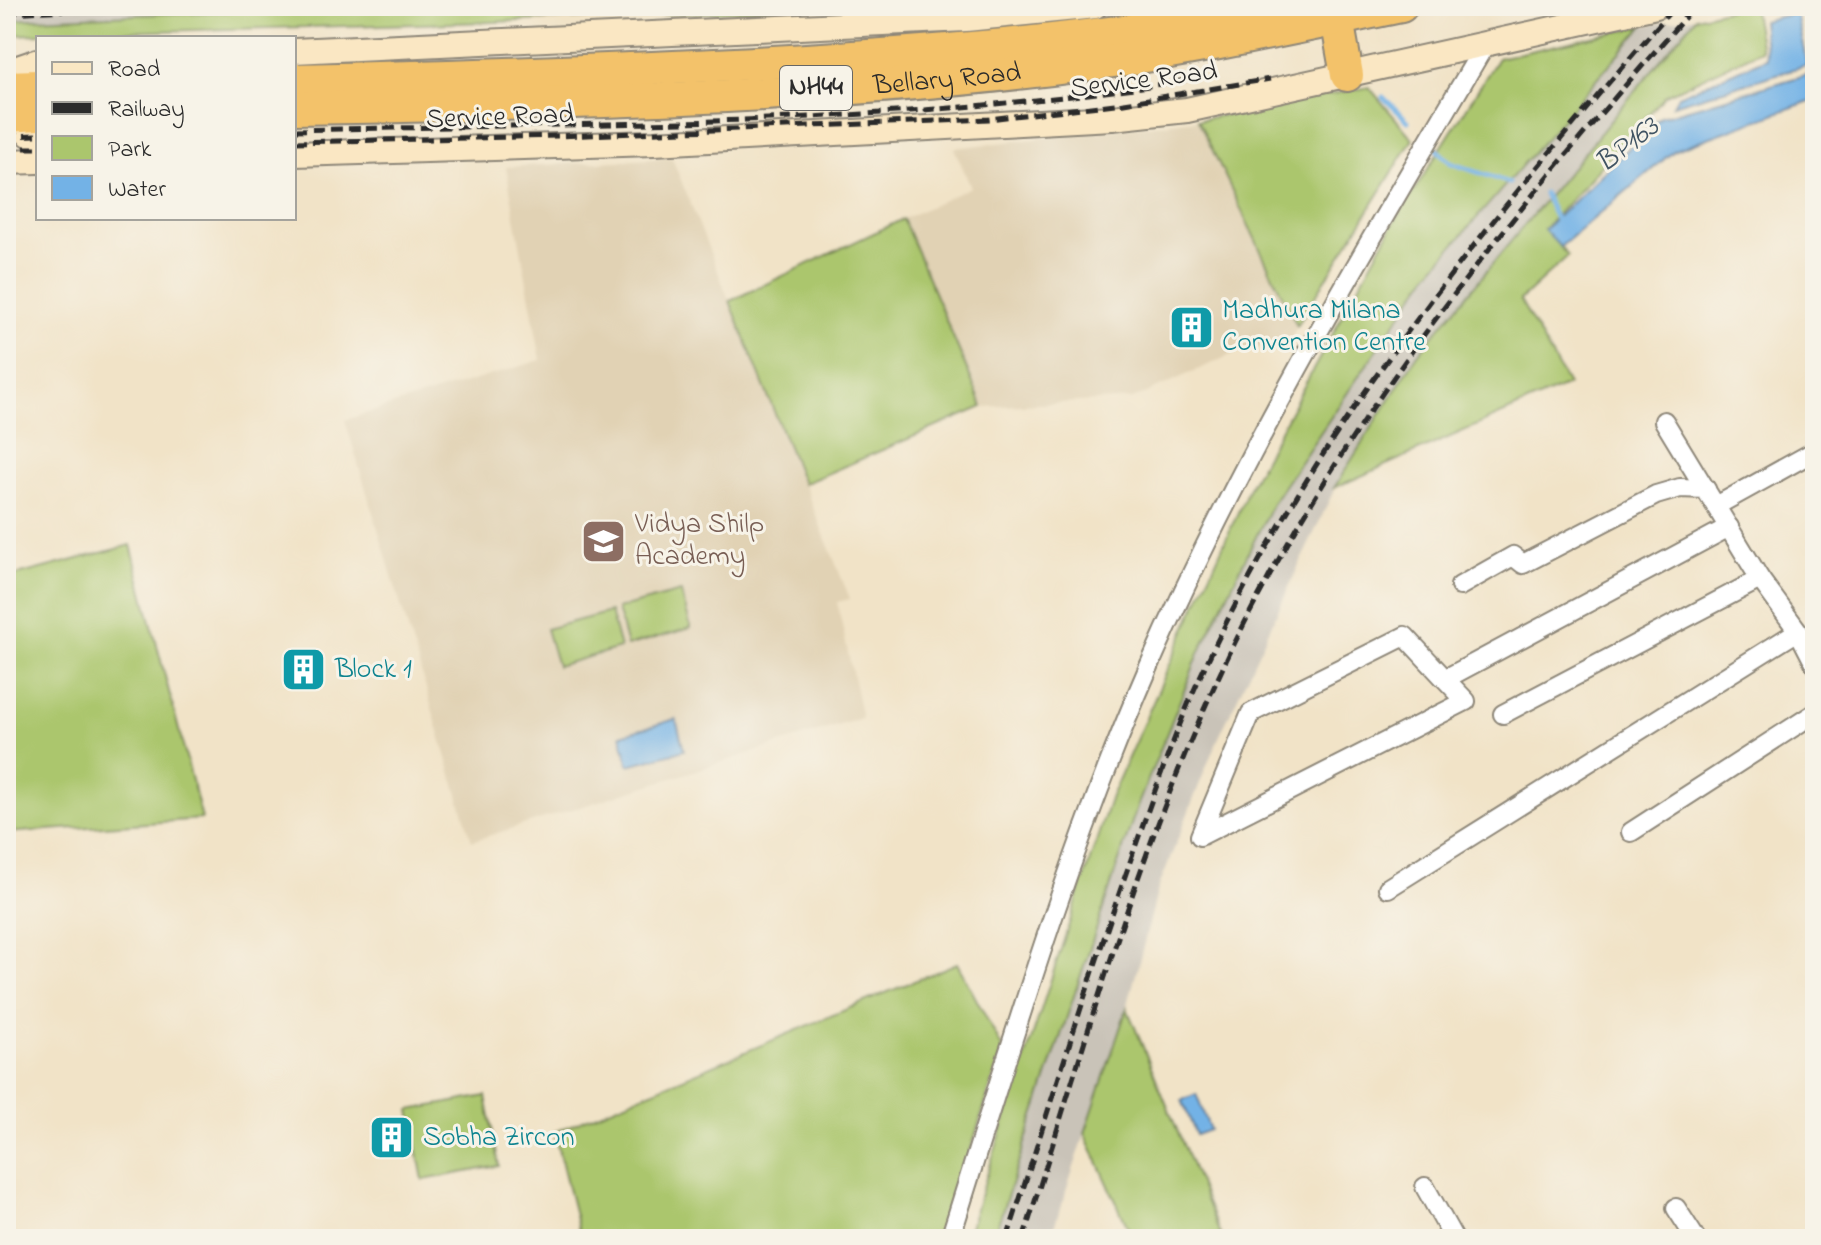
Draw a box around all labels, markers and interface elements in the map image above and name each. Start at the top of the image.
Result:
legend [36,36,296,220]
street label: Bellary Road [871,52,1023,107]
street label: Service Road [1068,52,1220,110]
text: Road [108,53,161,88]
road number: NH44 [780,66,852,110]
text: Railway [108,93,185,129]
street label: Service Road [425,95,575,141]
water label: BP163 [1587,106,1671,185]
text: Park [108,133,152,168]
text: Water [108,173,166,208]
place label: Madhura Milana Convention Centre [1222,291,1426,364]
building icon: Madhura Milana Convention Centre [1167,303,1215,351]
place label: Vidya Shilp Academy [634,505,764,578]
school or university icon: Vidya Shilp Academy [580,517,628,565]
building icon: Block 1 [280,646,328,694]
place label: Block 1 [334,650,412,691]
building icon: Sobha Zircon [368,1114,416,1162]
place label: Sobha Zircon [423,1118,574,1159]

